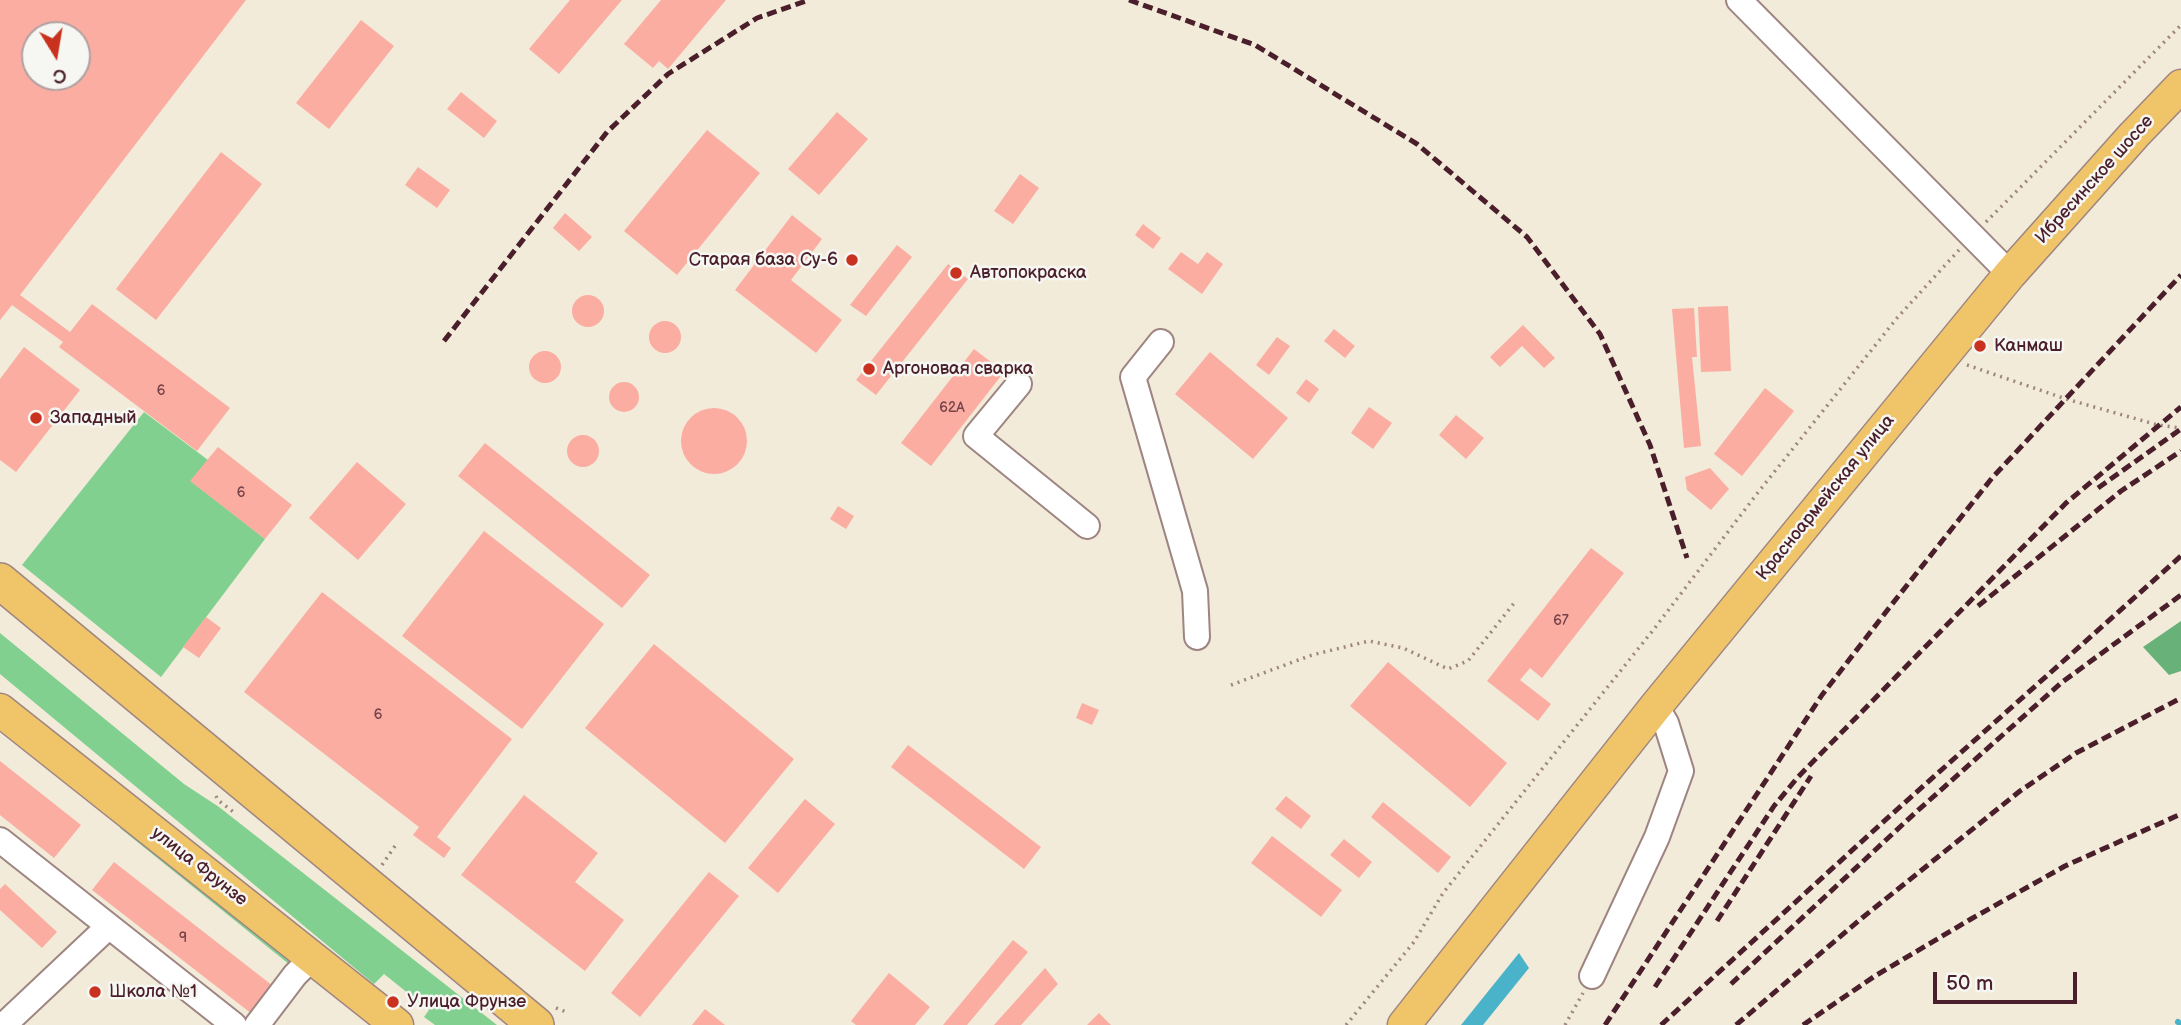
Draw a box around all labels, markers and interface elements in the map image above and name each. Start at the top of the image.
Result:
north arrow [21,21,91,91]
text: С [51,63,68,88]
street label: Ибресинское шоссе [2032,111,2158,249]
place label: Старая база Су-6 [689,249,838,271]
marker: Старая база Су-6 [844,252,860,268]
place label: Автопокраска [970,262,1087,284]
marker: Автопокраска [948,265,964,281]
place label: Канмаш [1994,335,2063,357]
marker: Канмаш [1972,338,1988,354]
place label: Аргоновая сварка [883,358,1033,380]
marker: Аргоновая сварка [861,361,877,377]
house number: 6 [157,383,165,399]
house number: 62А [939,400,965,416]
place label: Западный [50,407,137,429]
marker: Западный [28,410,44,426]
street label: Красноармейская улица [1752,411,1900,585]
house number: 6 [237,485,245,501]
house number: 67 [1553,613,1569,629]
house number: 6 [374,707,382,723]
street label: улица Фрунзе [147,823,251,911]
house number: 9 [179,930,187,946]
scale bar [1936,958,2080,1002]
text: 50 m [1946,971,1993,996]
place label: Школа №1 [109,981,197,1003]
marker: Школа №1 [87,984,103,1000]
place label: Улица Фрунзе [407,991,526,1013]
marker: Улица Фрунзе [385,994,401,1010]

